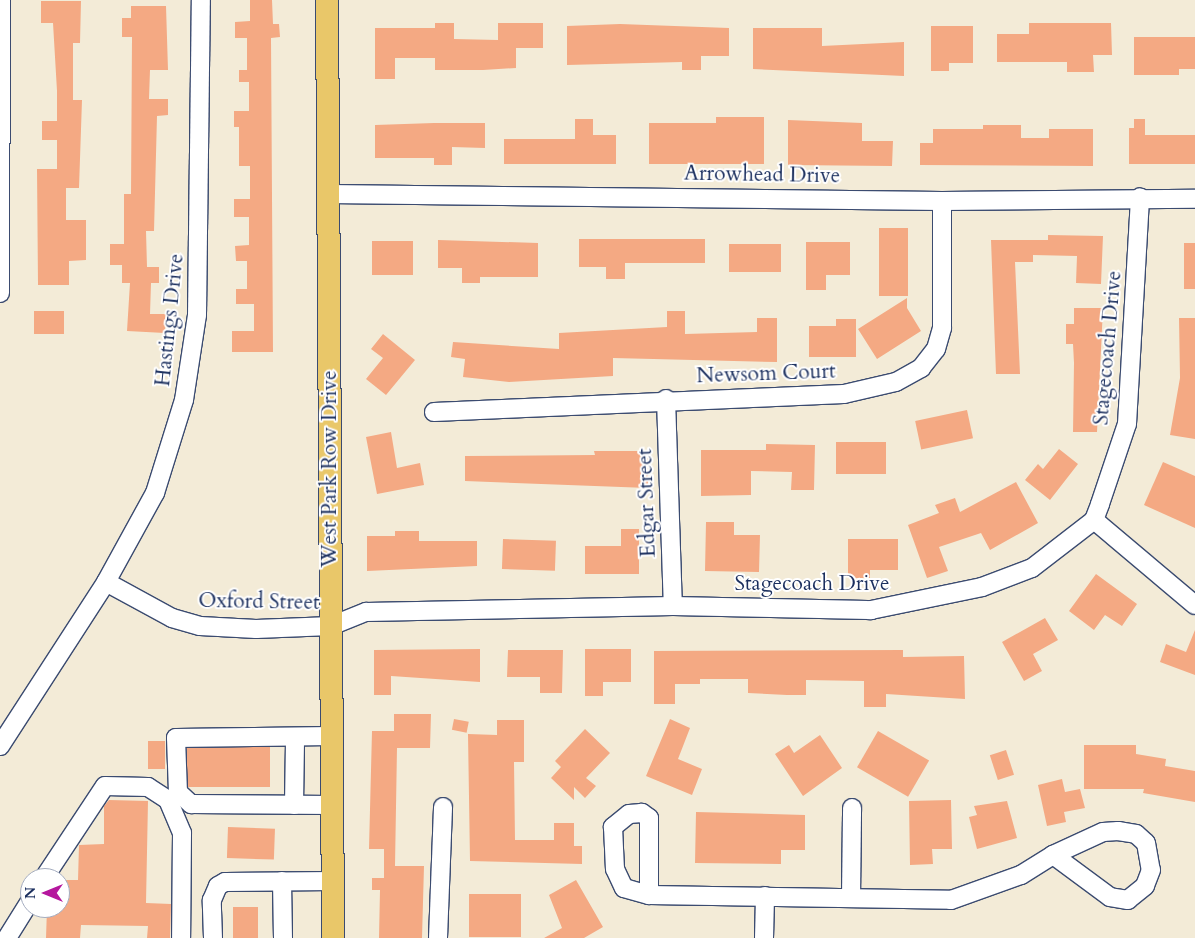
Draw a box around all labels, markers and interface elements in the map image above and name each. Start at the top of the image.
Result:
street label: Arrowhead Drive [684,161,840,189]
street label: Hastings Drive [150,252,190,388]
street label: Stagecoach Drive [1089,270,1127,426]
street label: Newsom Court [696,359,836,389]
street label: West Park Row Drive [317,370,343,568]
street label: Edgar Street [633,448,661,558]
street label: Stagecoach Drive [734,571,890,597]
street label: Oxford Street [198,588,320,616]
north arrow [20,868,70,918]
text: N [21,887,40,899]

